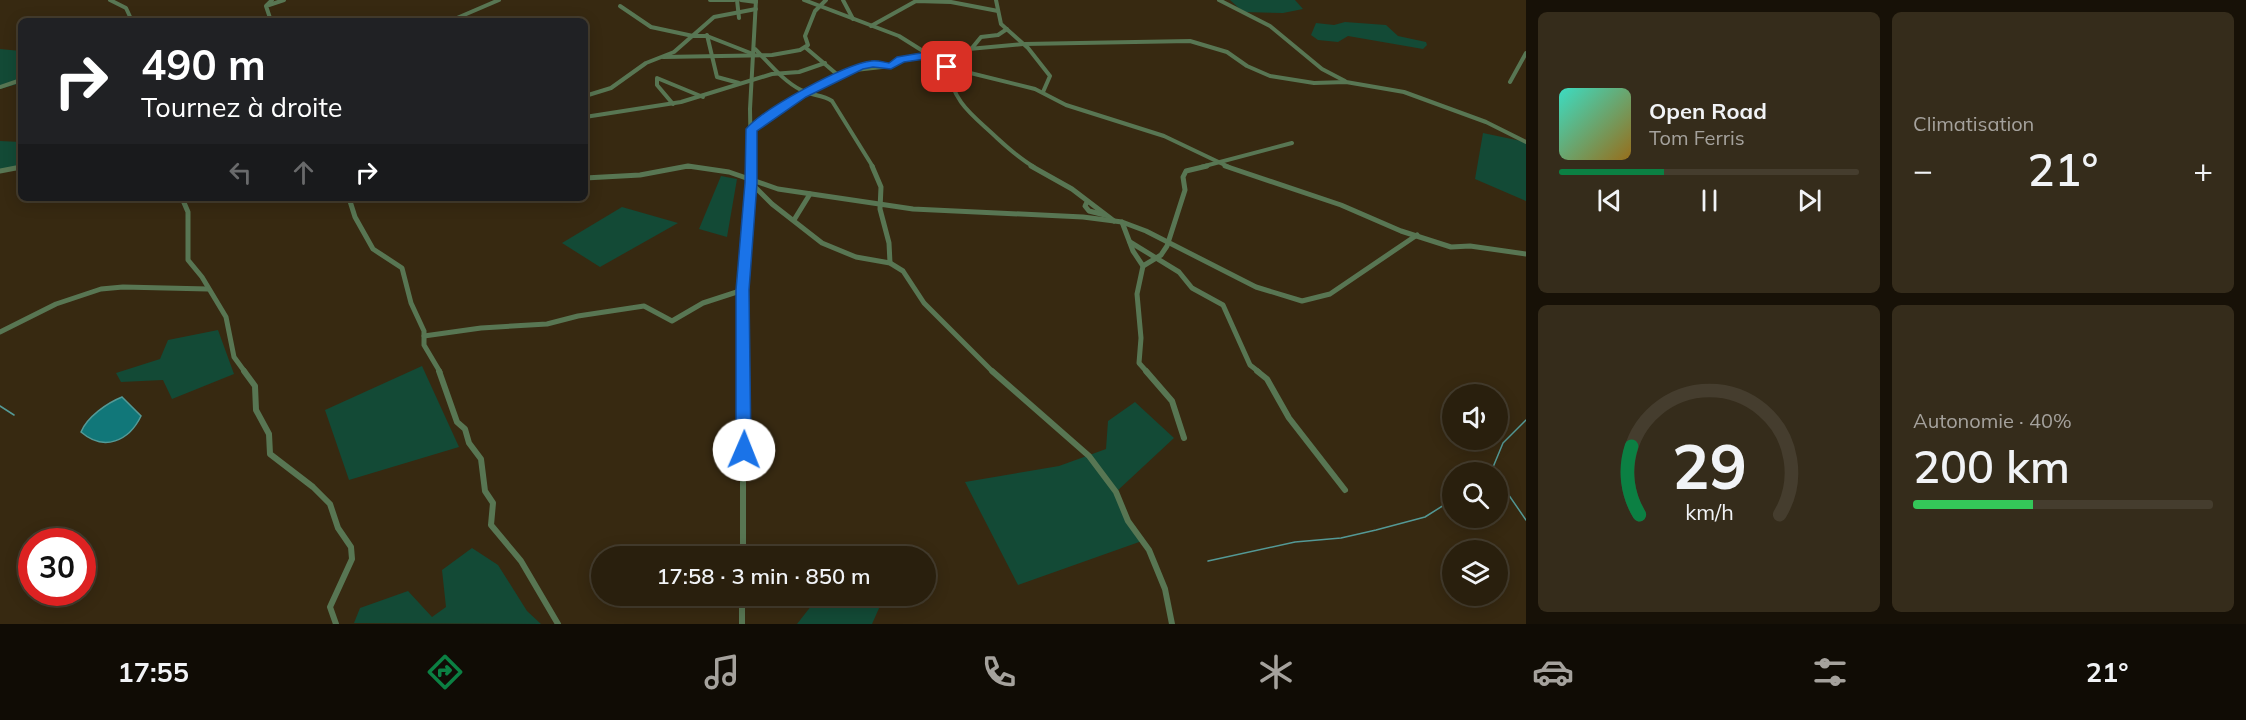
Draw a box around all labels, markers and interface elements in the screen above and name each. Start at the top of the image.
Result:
text: 490 m [141,38,266,91]
pin [921,41,972,92]
icon: right [42,42,120,120]
icon: arrive [930,50,963,83]
text: Tournez à droite [141,90,342,124]
text: Open Road [1649,97,1767,125]
text: Climatisation [1913,111,2034,136]
text: Tom Ferris [1649,125,1745,150]
text: 21° [2028,141,2098,197]
text: − [1913,149,1933,190]
text: + [2193,149,2213,190]
icon: left [224,156,257,189]
icon: ahead [287,156,320,189]
icon: right [350,156,383,189]
icon: previous [1593,184,1626,217]
icon: pause [1693,184,1726,217]
icon: next [1793,184,1826,217]
map controls [1442,384,1508,606]
button: sound [1442,384,1508,450]
text: Autonomie · 40% [1913,408,2072,433]
position arrow [712,418,776,482]
text: 29 [1672,426,1746,505]
text: 200 km [1913,438,2070,494]
button: search [1442,462,1508,528]
text: km/h [1685,499,1733,526]
speed limit sign: 30 [18,528,96,606]
button: layers [1442,540,1508,606]
text: 17:58 · 3 min · 850 m [656,562,871,590]
icon: directions [424,651,466,693]
icon: music [701,651,743,693]
icon: phone [978,651,1020,693]
icon: climate [1255,651,1297,693]
icon: car [1532,651,1574,693]
icon: filters [1809,651,1851,693]
text: 17:55 [117,655,189,689]
text: 21° [2086,655,2128,689]

